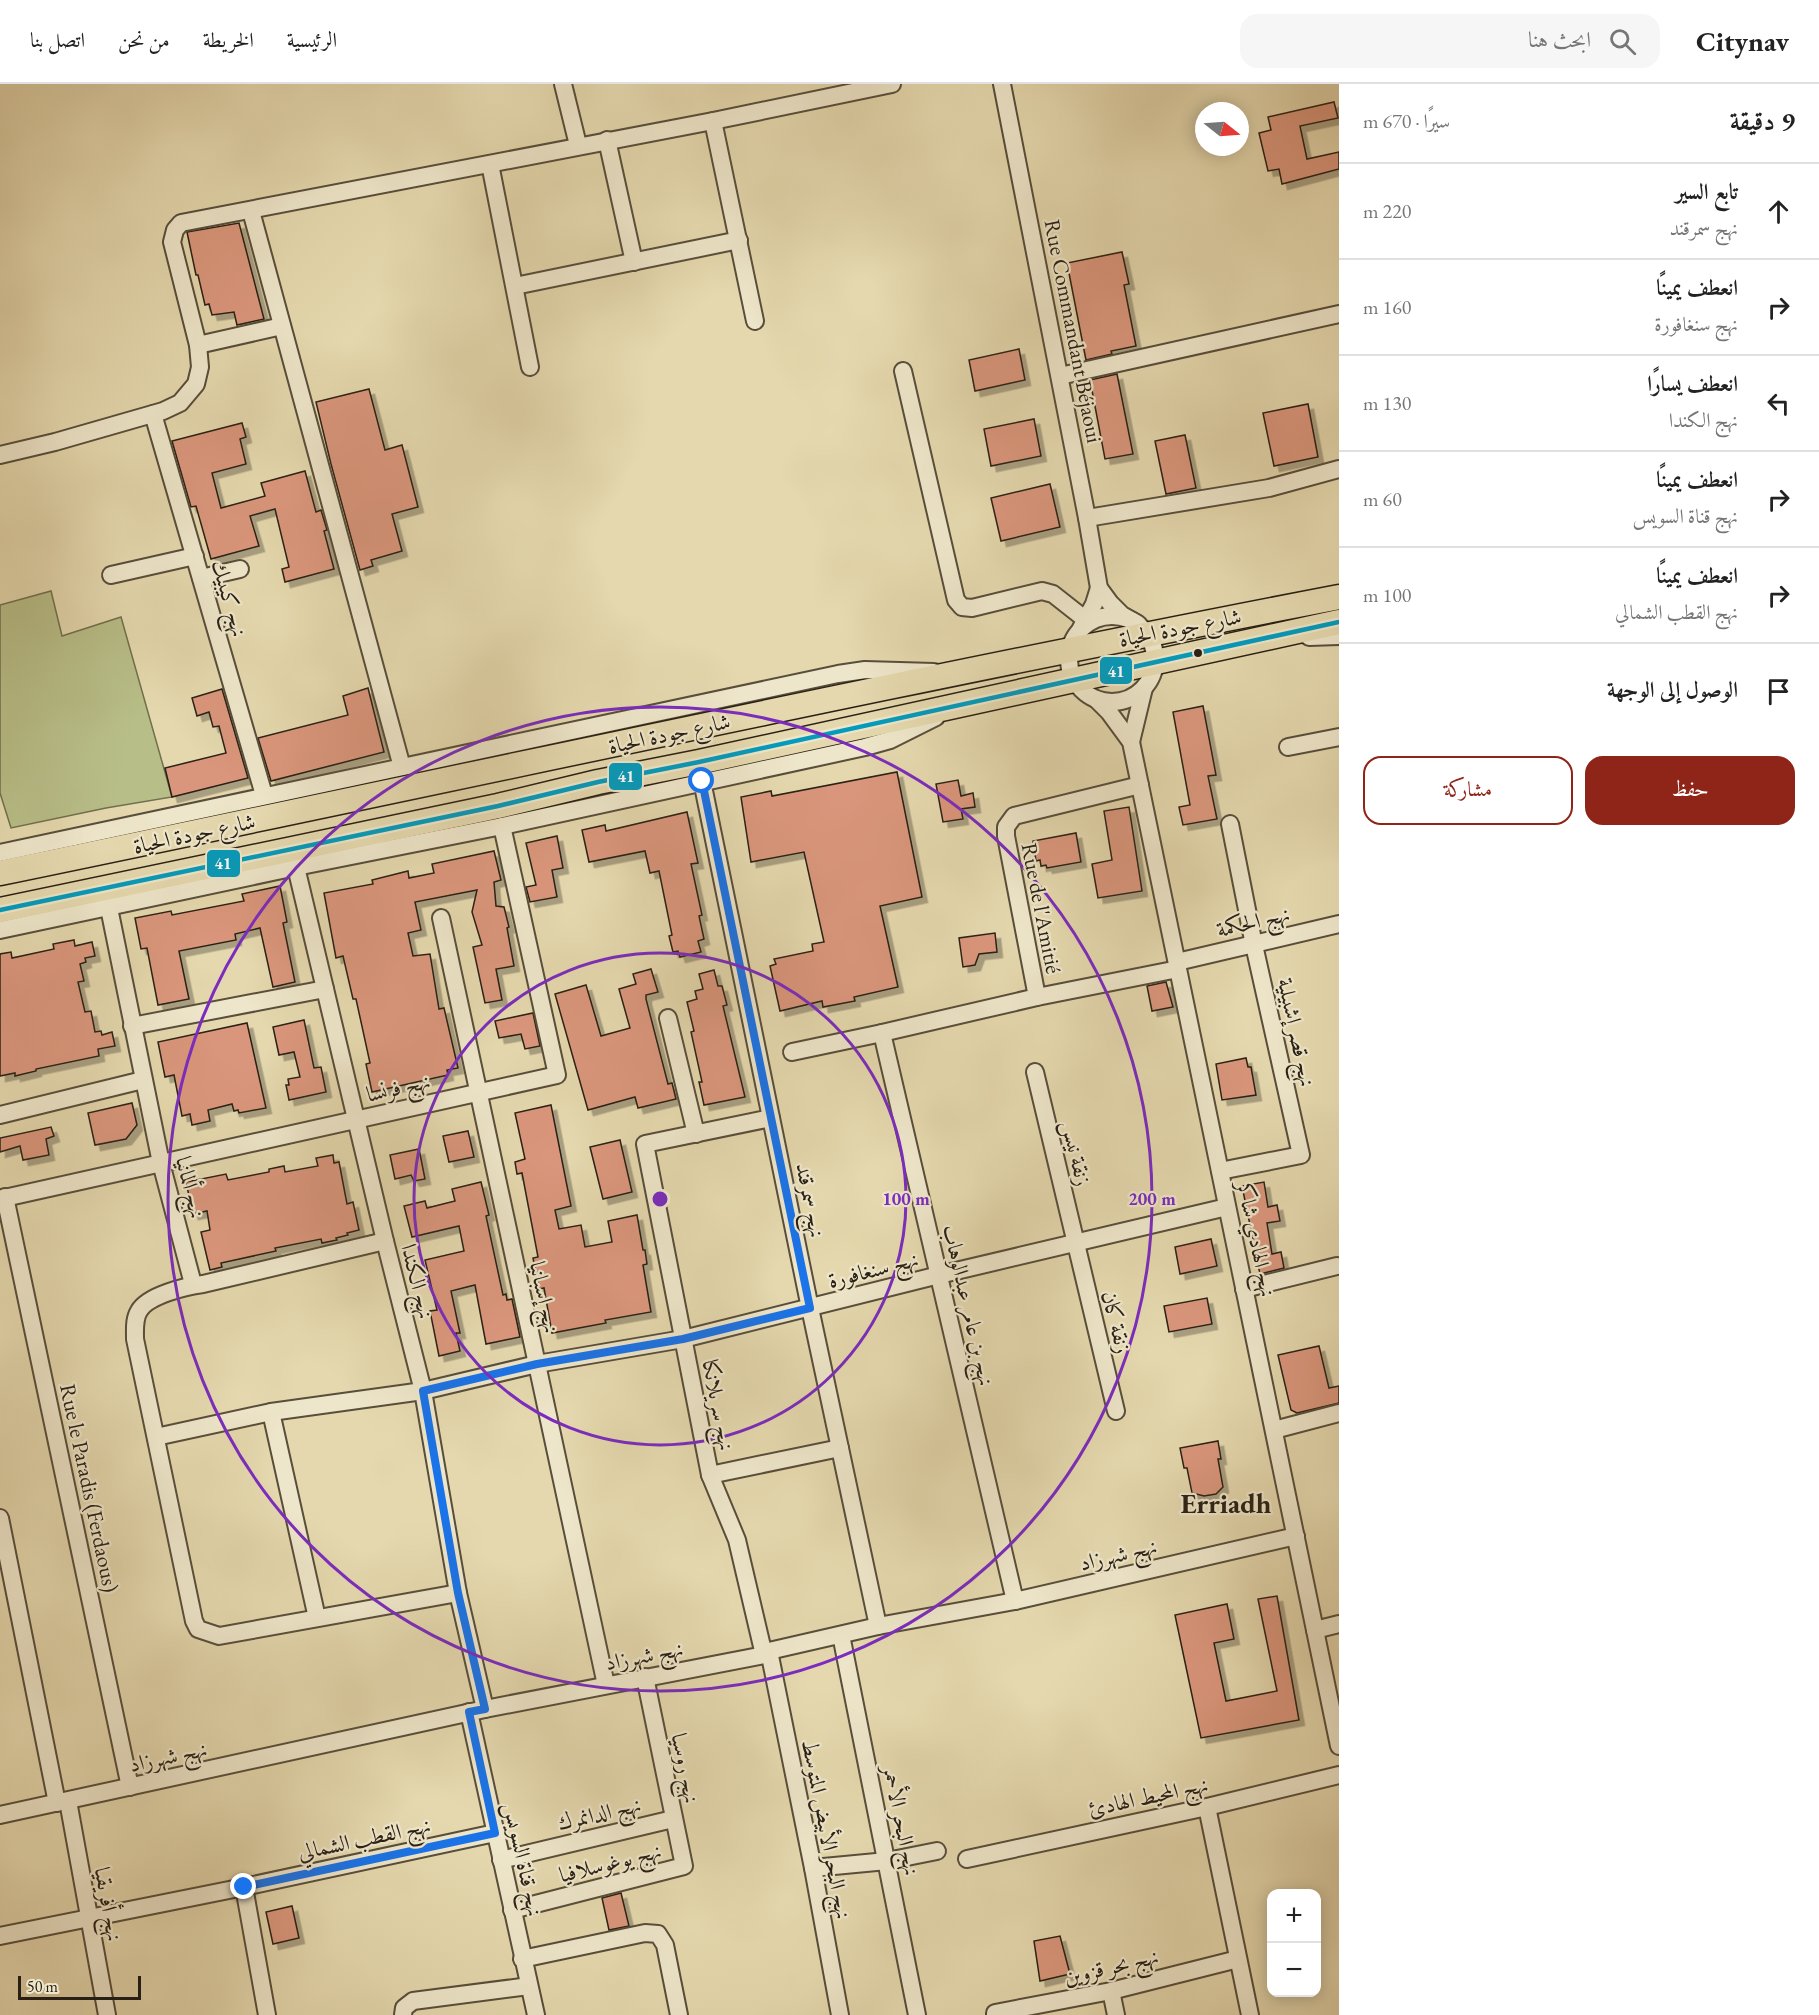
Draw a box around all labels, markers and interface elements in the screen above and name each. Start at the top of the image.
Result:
search box [1240,14,1660,68]
text: Citynav [1696,23,1789,59]
text: ابحث هنا [1528,25,1591,54]
icon: search [1606,25,1639,58]
text: اتصل بنا [30,26,85,53]
text: من نحن [118,26,170,53]
text: الخريطة [203,26,254,53]
text: الرئيسية [287,26,337,53]
north arrow [1195,102,1249,156]
text: 9 دقيقة [1730,104,1795,138]
text: سيرًا · 670 m [1363,108,1450,134]
text: تابع السير [1675,177,1738,206]
icon: ahead [1762,195,1795,228]
text: 220 m [1363,198,1411,224]
text: نهج سمرقند [1670,215,1738,241]
street label: Rue Commandant Béjaoui [1038,217,1109,445]
text: انعطف يمينًا [1656,273,1738,302]
icon: right [1762,291,1795,324]
text: 160 m [1363,294,1411,320]
text: نهج سنغافورة [1654,311,1738,337]
text: انعطف يسارًا [1647,369,1738,398]
icon: left [1762,387,1795,420]
text: 130 m [1363,390,1411,416]
text: نهج الكندا [1669,407,1738,433]
text: انعطف يمينًا [1656,465,1738,494]
icon: right [1762,483,1795,516]
text: 60 m [1363,486,1402,512]
text: نهج قناة السويس [1633,503,1738,529]
street label: نهج كيبيك [200,556,254,641]
text: انعطف يمينًا [1656,561,1738,590]
icon: right [1762,579,1795,612]
text: 100 m [1363,582,1411,608]
text: نهج القطب الشمالي [1615,599,1738,625]
street label: شارع جودة الحياة [1116,601,1245,658]
unlabelled marker [1192,647,1204,659]
line badge: 41 [1099,656,1133,685]
text: 41 [1108,661,1124,682]
text: الوصول إلى الوجهة [1607,675,1738,704]
icon: arrive [1762,675,1795,708]
street label: شارع جودة الحياة [605,706,734,764]
button: مشاركة [1363,756,1573,825]
button: حفظ [1585,756,1795,825]
line badge: 41 [608,762,643,791]
text: 41 [618,766,634,787]
route start [688,767,714,793]
street label: شارع جودة الحياة [130,806,259,864]
street label: Rue de l'Amitié [1015,840,1068,976]
line badge: 41 [206,849,241,878]
text: 41 [215,853,231,874]
street label: نهج الحكمة [1214,899,1294,949]
street label: نهج قصر إشبيلية [1266,975,1322,1090]
street label: نهج فرنسا [363,1066,434,1114]
street label: زنقة نيس [1054,1117,1098,1189]
street label: نهج ألمانيا [164,1153,213,1222]
street label: نهج سمرقند [784,1160,832,1241]
street label: نهج الهادي شاكر [1225,1177,1283,1301]
text: 100 m [882,1187,930,1210]
text: 200 m [1128,1187,1176,1210]
centre of rings [650,1189,670,1209]
street label: نهج بن عامر عبدالوهاب [931,1222,1001,1390]
street label: نهج الكندا [389,1241,441,1323]
street label: نهج سنغافورة [825,1244,923,1300]
street label: نهج إسبانيا [518,1259,566,1337]
street label: زنقة كان [1095,1288,1138,1356]
street label: نهج سريلانكا [691,1357,742,1454]
street label: Rue le Paradis (Ferdaous) [53,1381,126,1595]
district label: Erriadh [1181,1485,1272,1521]
street label: نهج شهرزاد [1076,1531,1161,1582]
street label: نهج شهرزاد [603,1634,687,1682]
street label: نهج روسيا [660,1731,706,1806]
street label: نهج شهرزاد [127,1734,211,1784]
street label: نهج البحر الأبيض المتوسط [790,1737,859,1922]
street label: نهج البحر الأحمر [871,1760,927,1879]
street label: نهج المحيط الهادئ [1085,1770,1212,1828]
street label: نهج الدانمرك [554,1790,645,1842]
street label: نهج قناة السويس [492,1799,550,1920]
street label: نهج القطب الشمالي [295,1810,434,1872]
street label: نهج يوغوسلافيا [556,1836,666,1894]
street label: نهج أفريقيا [83,1865,130,1944]
route end [230,1873,256,1899]
map controls [1267,1889,1321,1997]
button: + [1267,1889,1321,1943]
street label: نهج بحر قزوين [1061,1942,1162,1996]
button: − [1267,1943,1321,1997]
scale bar [18,1973,141,2000]
text: 50 m [27,1976,58,1997]

